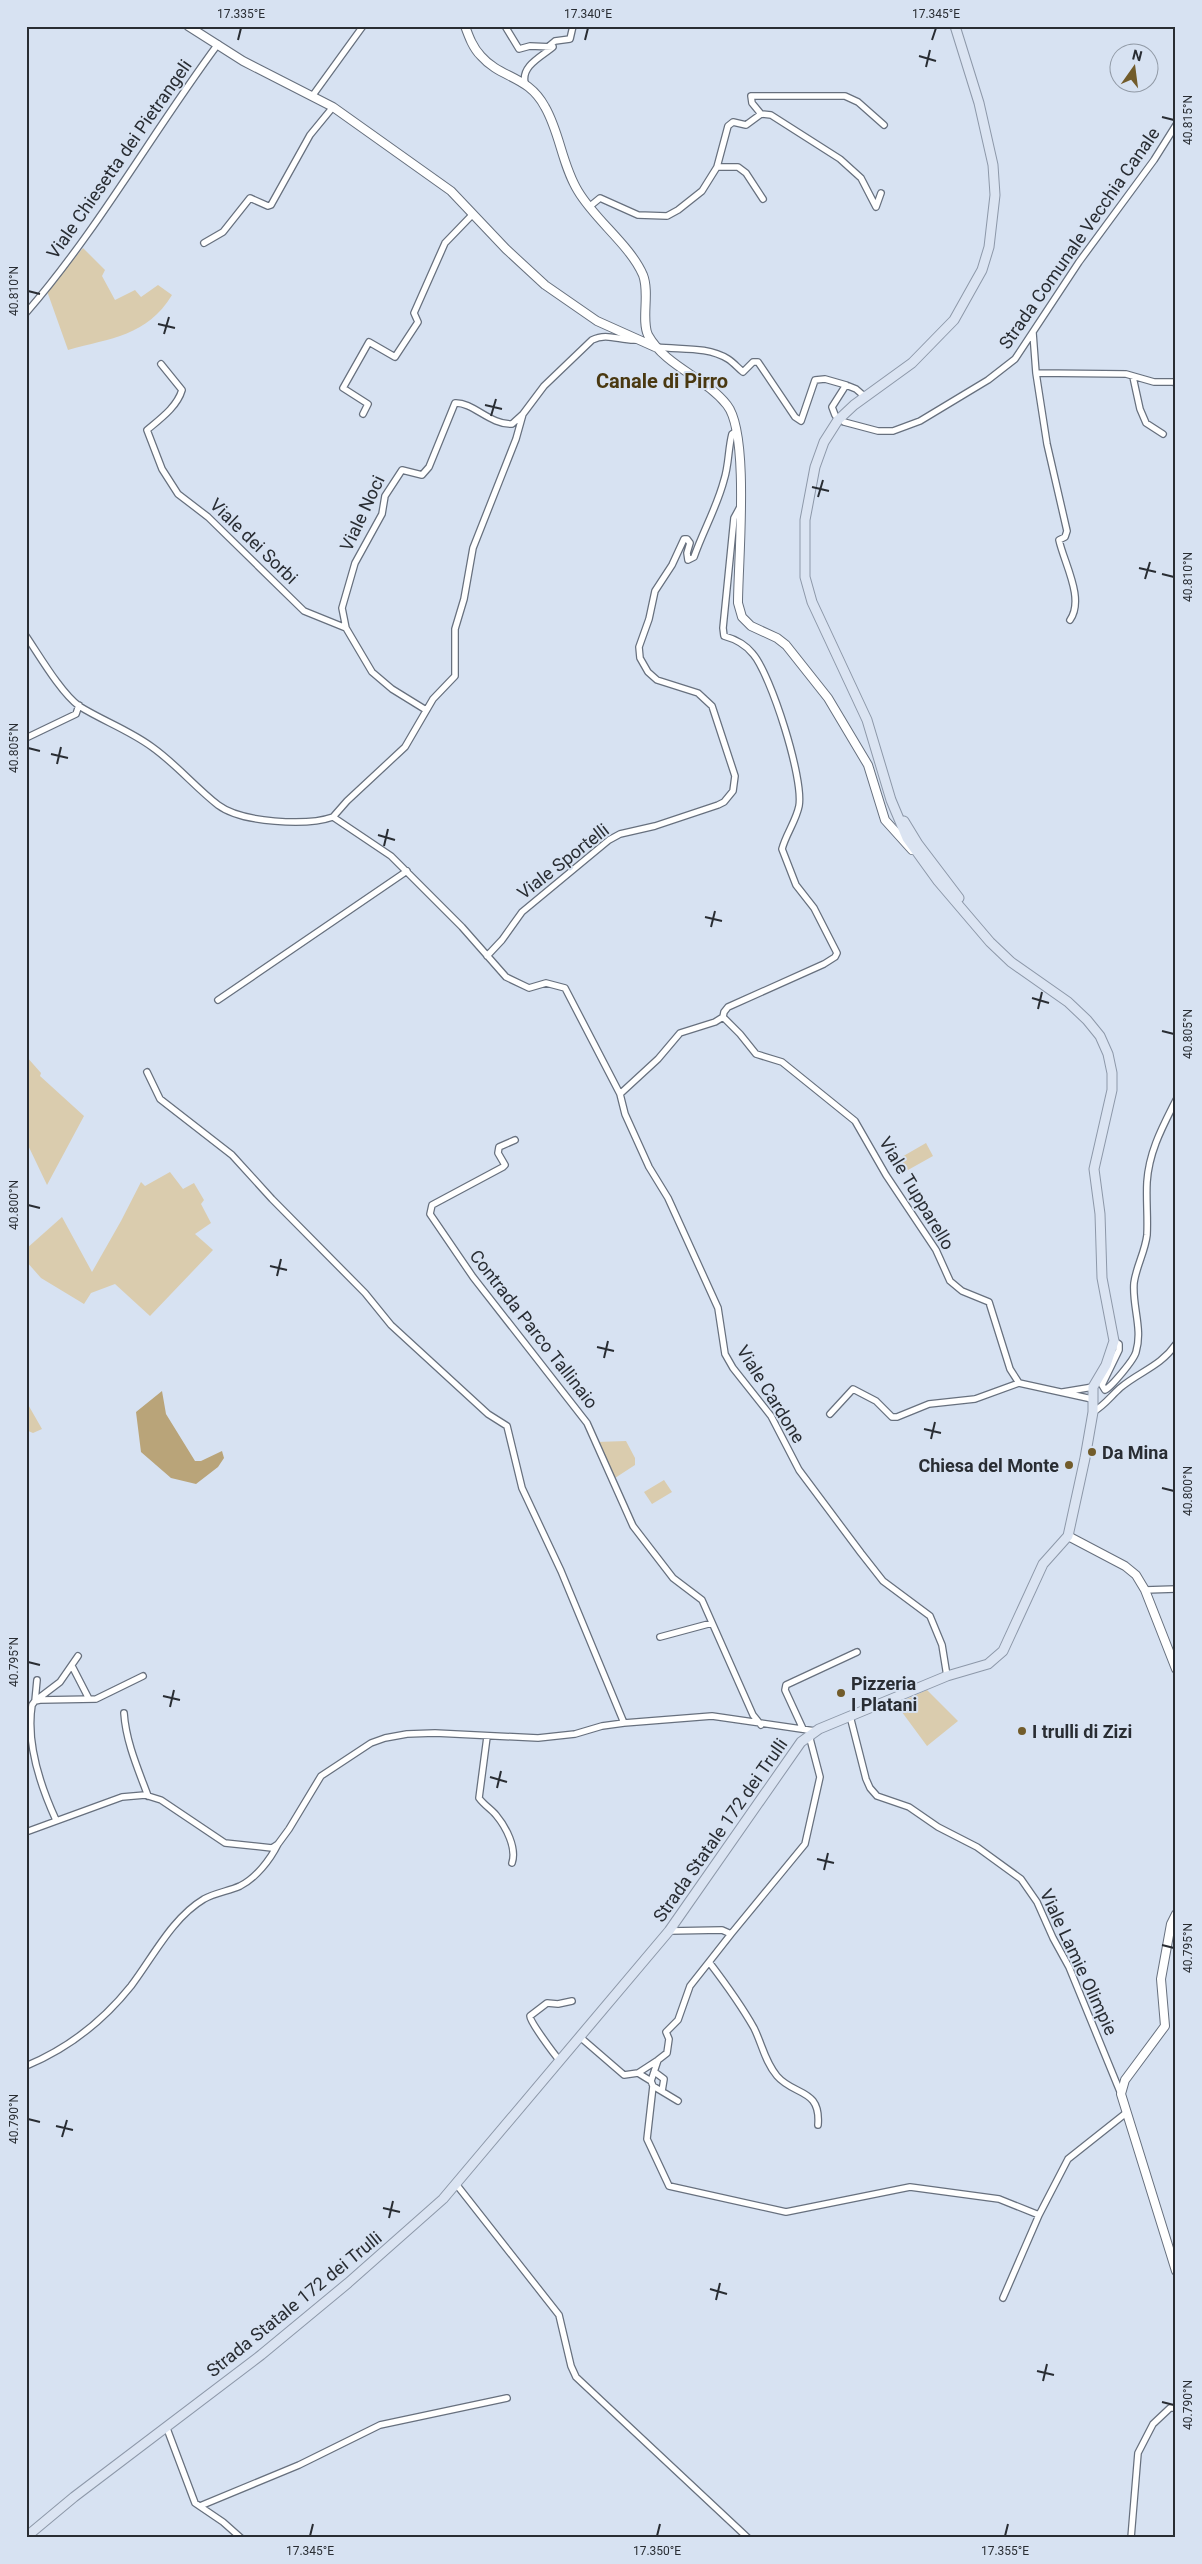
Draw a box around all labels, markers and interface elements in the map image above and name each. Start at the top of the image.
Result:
text: 17.335°E [217,7,265,21]
text: 17.340°E [564,7,612,21]
text: 17.345°E [912,7,960,21]
north arrow [1110,42,1160,92]
text: N [1130,46,1144,64]
street label: Viale Chiesetta dei Pietrangeli [42,55,196,263]
text: 40.815°N [1181,95,1195,145]
street label: Strada Comunale Vecchia Canale [994,123,1164,353]
text: 40.810°N [7,266,21,316]
district label: Canale di Pirro [596,369,728,393]
street label: Viale Noci [335,472,389,554]
street label: Viale dei Sorbi [206,494,302,588]
text: 40.810°N [1181,552,1195,602]
text: 40.805°N [7,723,21,773]
street label: Viale Sportelli [513,819,613,903]
text: 40.805°N [1181,1009,1195,1059]
street label: Viale Tupparello [875,1133,959,1253]
text: 40.800°N [7,1180,21,1230]
street label: Contrada Parco Tallinaio [466,1245,602,1413]
street label: Viale Cardone [733,1341,809,1447]
place label: Da Mina [1102,1442,1168,1463]
marker: Da Mina [1086,1446,1098,1458]
place label: Chiesa del Monte [918,1455,1059,1476]
marker: Chiesa del Monte [1063,1459,1075,1471]
text: 40.800°N [1181,1466,1195,1516]
text: 40.795°N [7,1637,21,1687]
place label: Pizzeria I Platani [851,1673,917,1715]
marker: Pizzeria I Platani [835,1687,847,1699]
place label: I trulli di Zizi [1032,1721,1132,1742]
marker: I trulli di Zizi [1016,1725,1028,1737]
street label: Strada Statale 172 dei Trulli [649,1734,791,1926]
street label: Viale Lamie Olimpie [1036,1886,1122,2038]
text: 40.795°N [1181,1923,1195,1973]
text: 40.790°N [7,2094,21,2144]
street label: Strada Statale 172 dei Trulli [202,2227,386,2381]
text: 40.790°N [1181,2380,1195,2430]
text: 17.345°E [286,2544,334,2558]
text: 17.350°E [633,2544,681,2558]
text: 17.355°E [981,2544,1029,2558]

